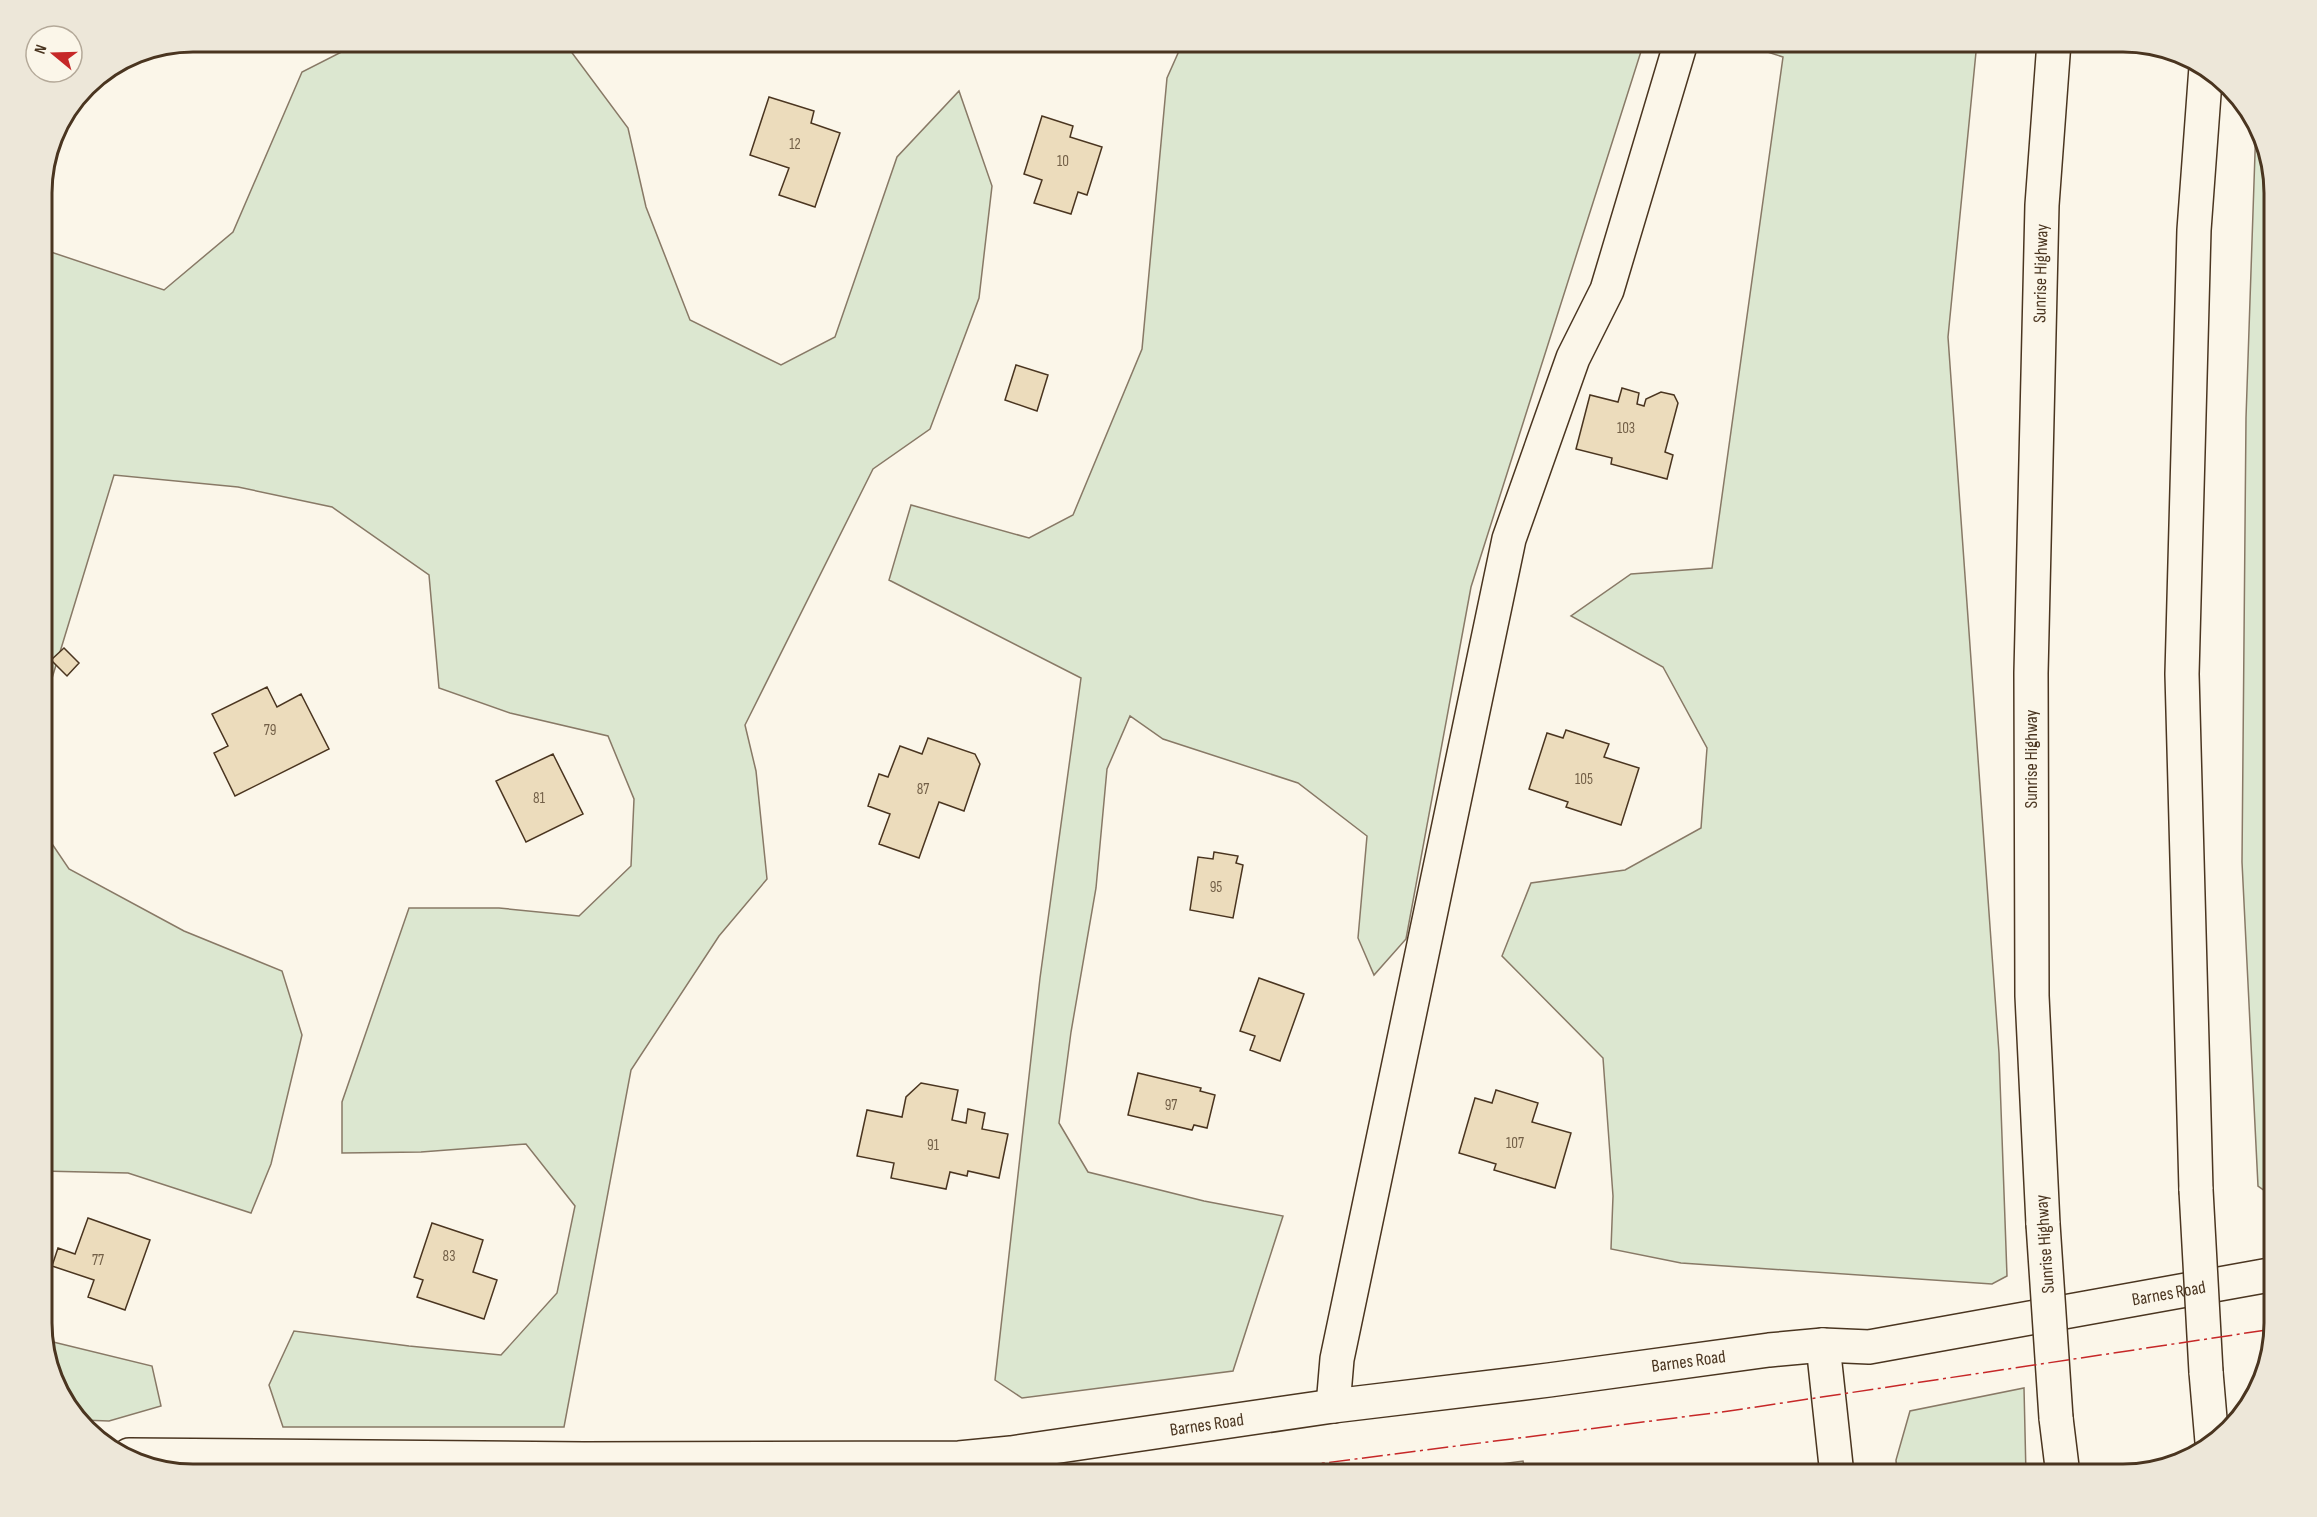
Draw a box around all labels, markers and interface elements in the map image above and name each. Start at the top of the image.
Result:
north arrow [24,24,84,84]
text: N [31,42,52,57]
house number: 12 [789,135,801,154]
house number: 10 [1057,152,1069,171]
street label: Sunrise Highway [2029,224,2052,323]
house number: 103 [1617,419,1635,438]
street label: Sunrise Highway [2021,709,2042,809]
house number: 79 [264,721,276,740]
house number: 105 [1575,770,1593,789]
house number: 87 [917,780,929,799]
house number: 81 [533,789,546,808]
house number: 95 [1210,878,1222,897]
house number: 97 [1165,1096,1177,1115]
house number: 107 [1506,1134,1524,1153]
house number: 91 [927,1136,940,1155]
street label: Sunrise Highway [2031,1194,2059,1294]
house number: 83 [443,1247,455,1266]
house number: 77 [92,1251,104,1270]
street label: Barnes Road [2130,1276,2207,1310]
street label: Barnes Road [1650,1346,1727,1376]
street label: Barnes Road [1168,1409,1245,1440]

